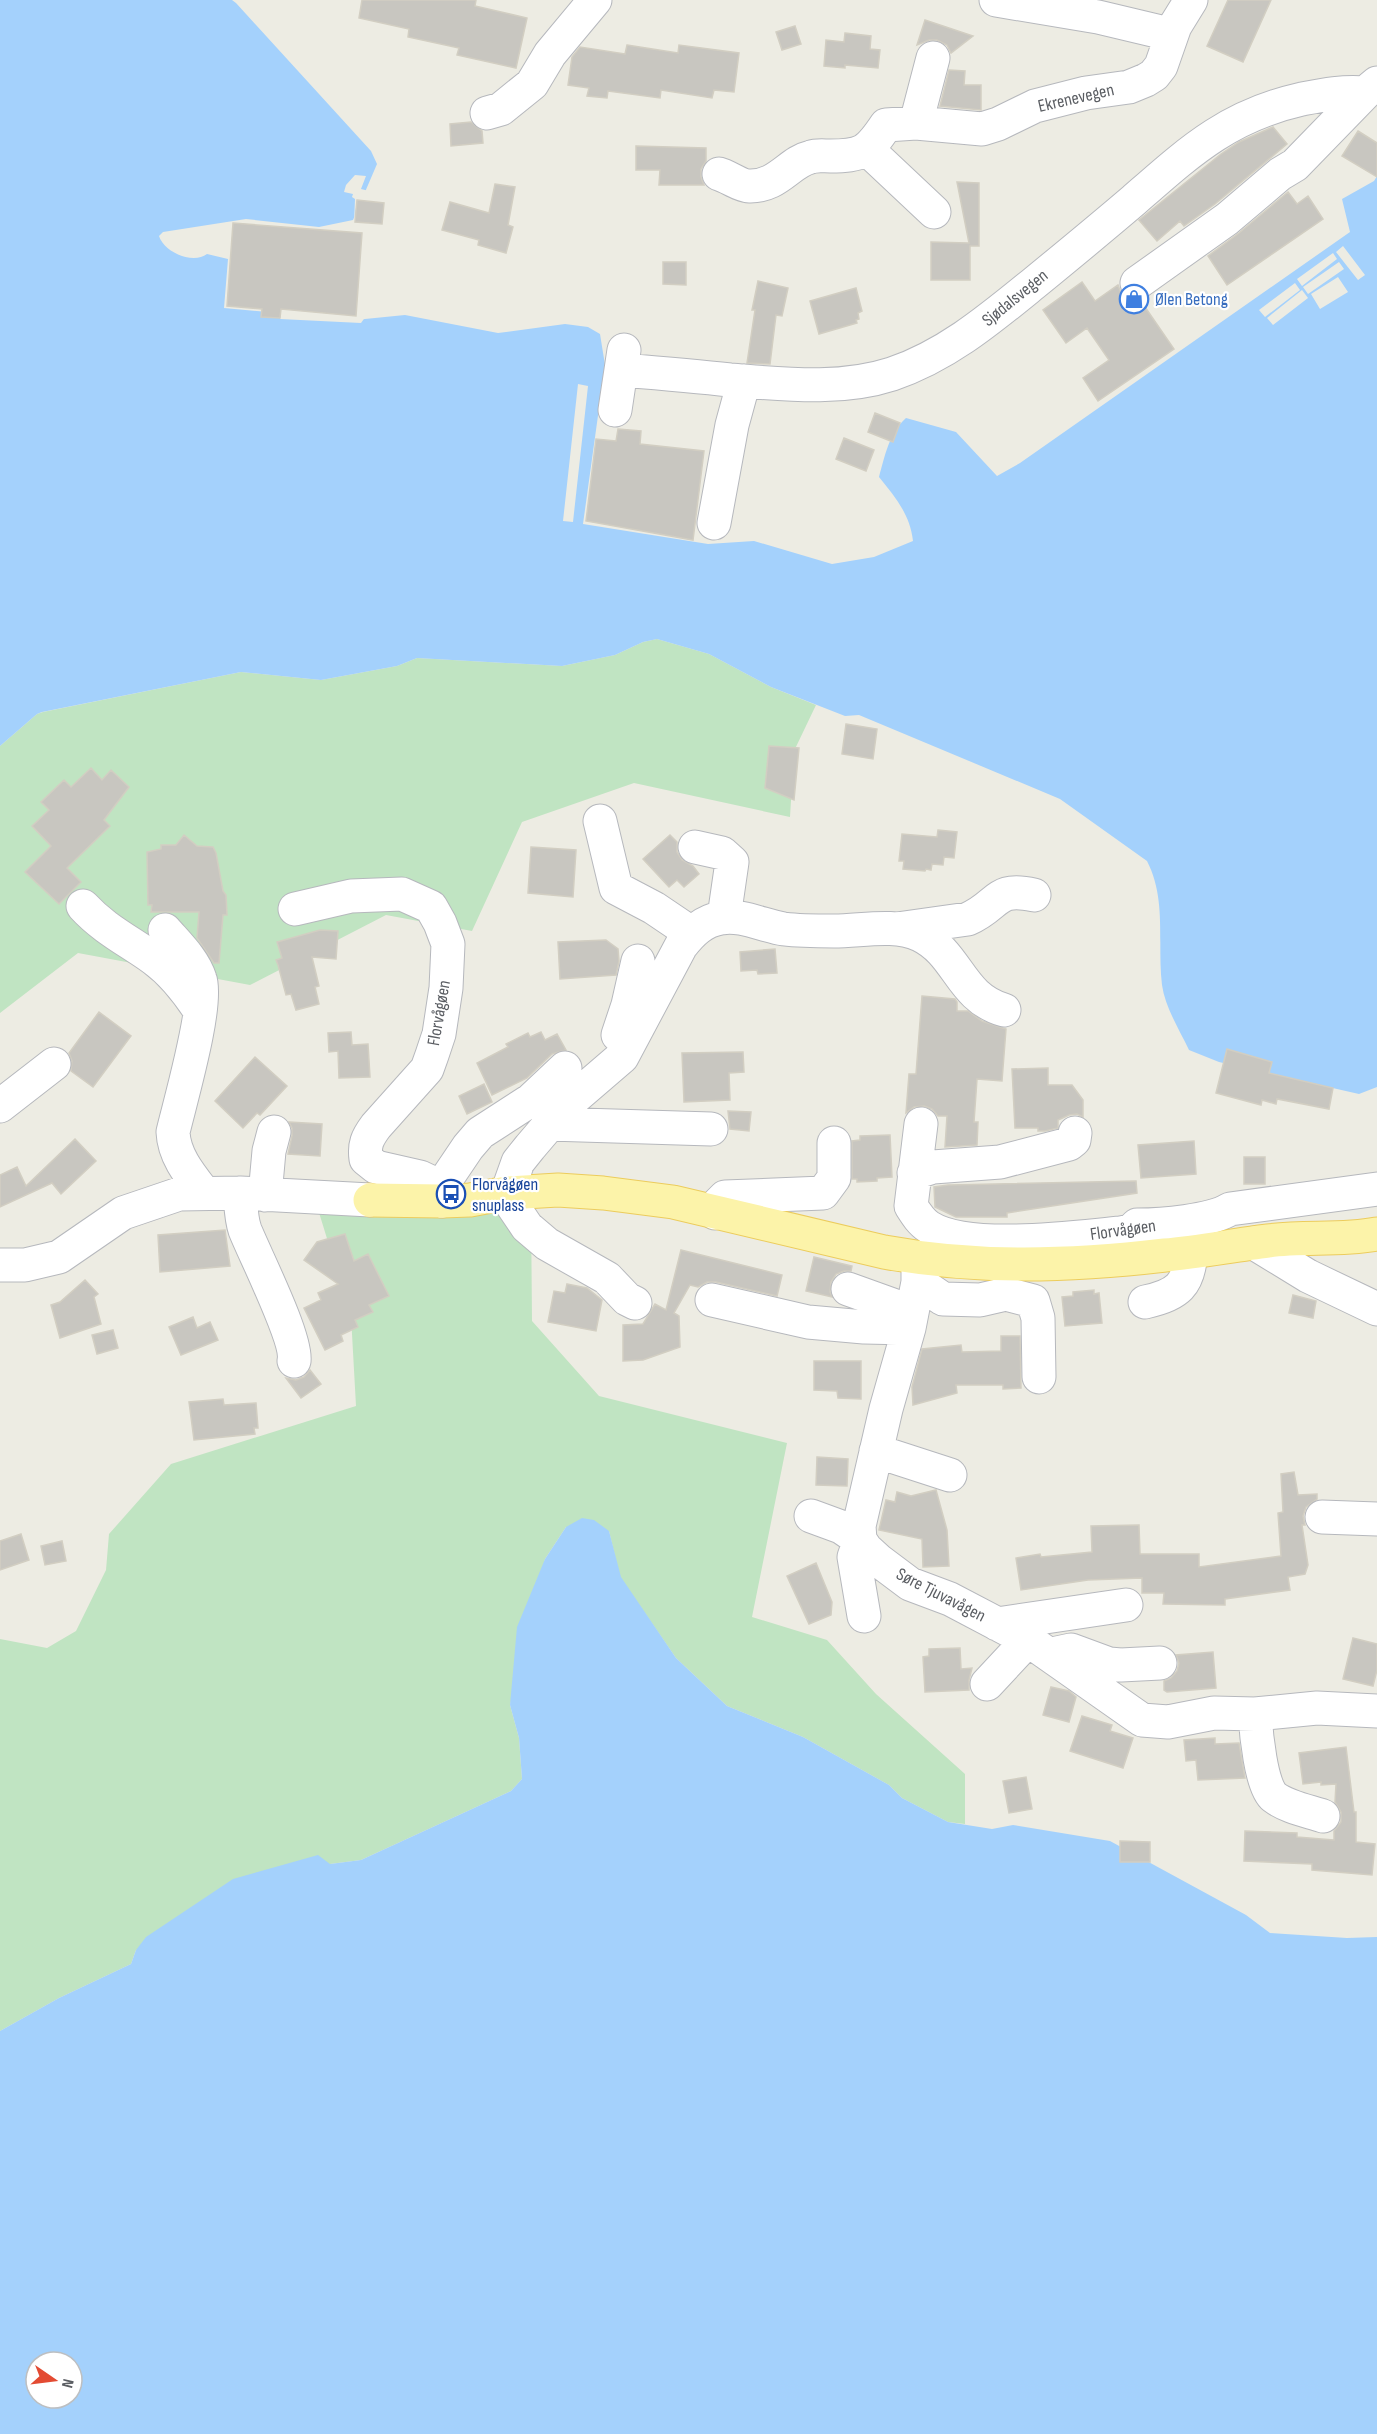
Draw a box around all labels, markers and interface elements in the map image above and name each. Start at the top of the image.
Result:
street label: Ekrenevegen [1036,79,1116,117]
street label: Sjødalsvegen [978,265,1052,331]
shop icon: Ølen Betong [1118,283,1150,315]
place label: Ølen Betong [1155,289,1228,310]
street label: Florvågøen [423,979,455,1047]
place label: Florvågøen snuplass [472,1174,538,1216]
bus stop icon: Florvågøen snuplass [435,1178,467,1210]
street label: Florvågøen [1089,1215,1157,1245]
street label: Søre Tjuvavågen [893,1564,989,1626]
north arrow [24,2350,84,2410]
text: N [57,2377,77,2390]

